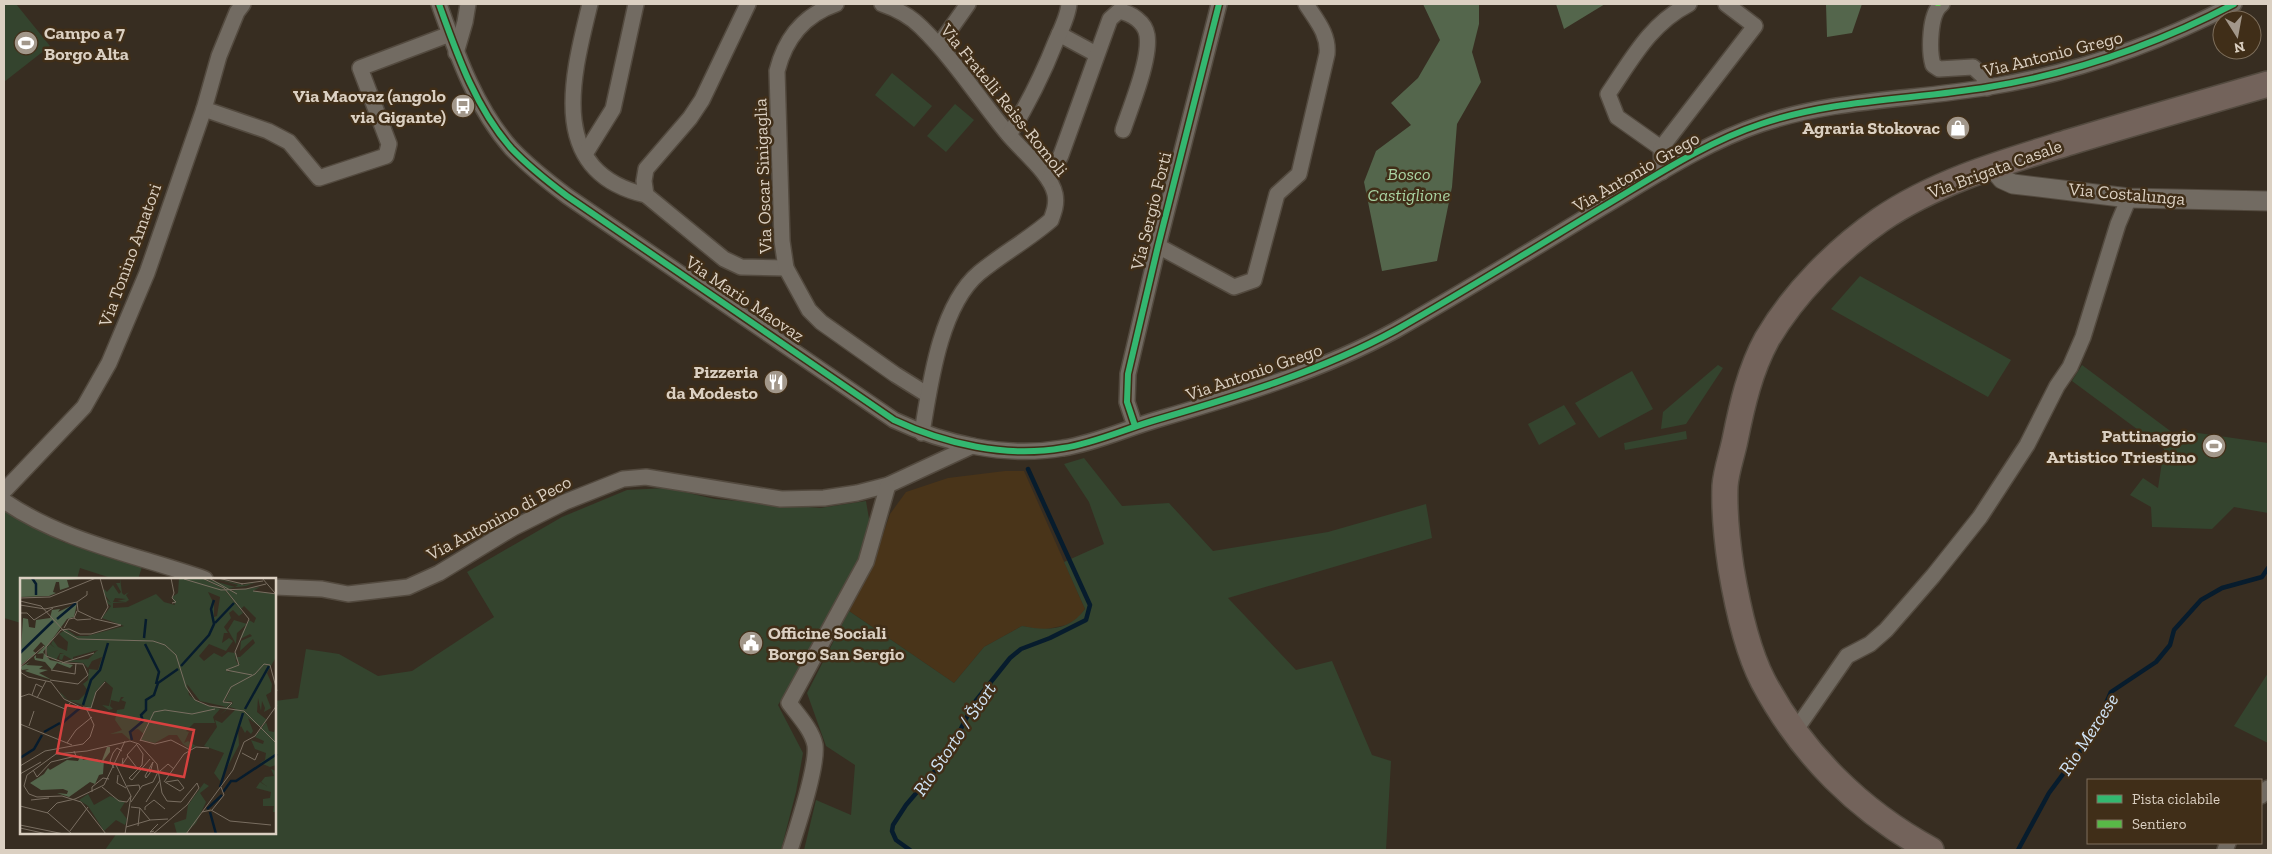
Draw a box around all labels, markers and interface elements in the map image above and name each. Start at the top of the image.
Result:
north arrow [2212,10,2262,60]
street label: Via Fratelli Reiss-Romoli [935,18,1072,181]
place label: Campo a 7 Borgo Alta [44,22,129,65]
street label: Via Antonio Grego [1980,26,2125,82]
sports icon: Campo a 7 Borgo Alta [13,30,39,56]
text: N [2232,38,2246,57]
place label: Via Maovaz (angolo via Gigante) [293,85,447,128]
bus stop icon: Via Maovaz (angolo via Gigante) [450,93,476,119]
street label: Via Oscar Sinigaglia [749,98,777,255]
shop icon: Agraria Stokovac [1945,115,1971,141]
place label: Agraria Stokovac [1802,117,1941,139]
street label: Via Antonio Grego [1568,127,1703,218]
street label: Via Brigata Casale [1924,135,2065,204]
street label: Via Sergio Forti [1125,150,1176,273]
park label: Bosco Castiglione [1368,163,1451,206]
street label: Via Costalunga [2067,178,2187,210]
street label: Via Tonino Amatori [94,180,166,331]
street label: Via Mario Maovaz [680,250,809,347]
street label: Via Antonio Grego [1182,338,1325,406]
place label: Pizzeria da Modesto [666,361,759,404]
restaurant icon: Pizzeria da Modesto [763,369,789,395]
place label: Pattinaggio Artistico Triestino [2046,425,2197,468]
sports icon: Pattinaggio Artistico Triestino [2201,433,2227,459]
street label: Via Antonino di Peco [422,471,575,566]
inset map [20,578,276,834]
place label: Officine Sociali Borgo San Sergio [768,622,905,665]
public building icon: Officine Sociali Borgo San Sergio [738,630,764,656]
water label: Rio Storto / Štort [908,678,1001,800]
water label: Rio Mercese [2053,689,2123,780]
legend [2087,779,2262,844]
text: Pista ciclabile [2132,790,2220,808]
text: Sentiero [2132,815,2187,833]

